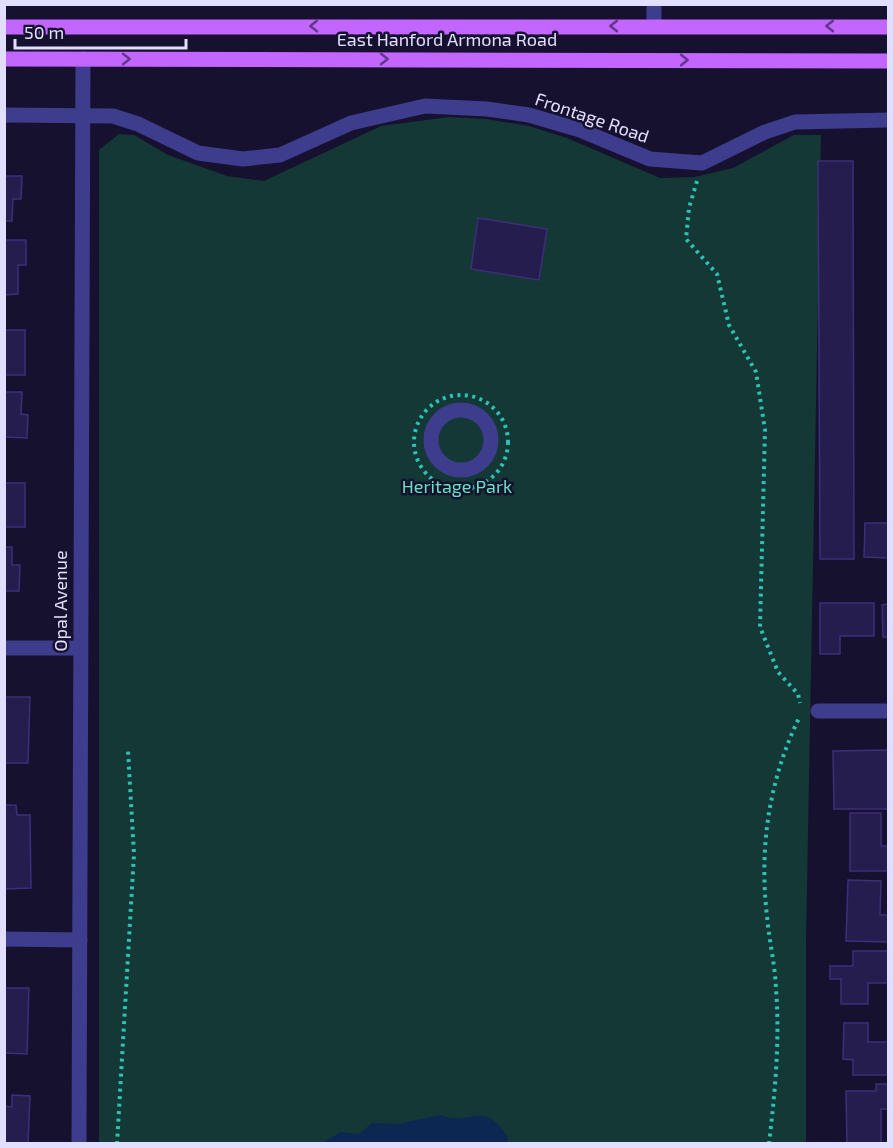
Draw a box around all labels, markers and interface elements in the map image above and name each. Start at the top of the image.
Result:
scale bar [15,12,186,50]
one-way arrow [610,19,619,32]
one-way arrow [310,20,319,32]
one-way arrow [826,20,835,32]
text: 50 m [24,21,64,43]
street label: East Hanford Armona Road [337,28,557,50]
one-way arrow [121,53,130,65]
one-way arrow [379,53,388,65]
one-way arrow [679,54,688,66]
street label: Frontage Road [533,87,652,147]
park label: Heritage Park [402,475,512,497]
street label: Opal Avenue [49,550,71,652]

